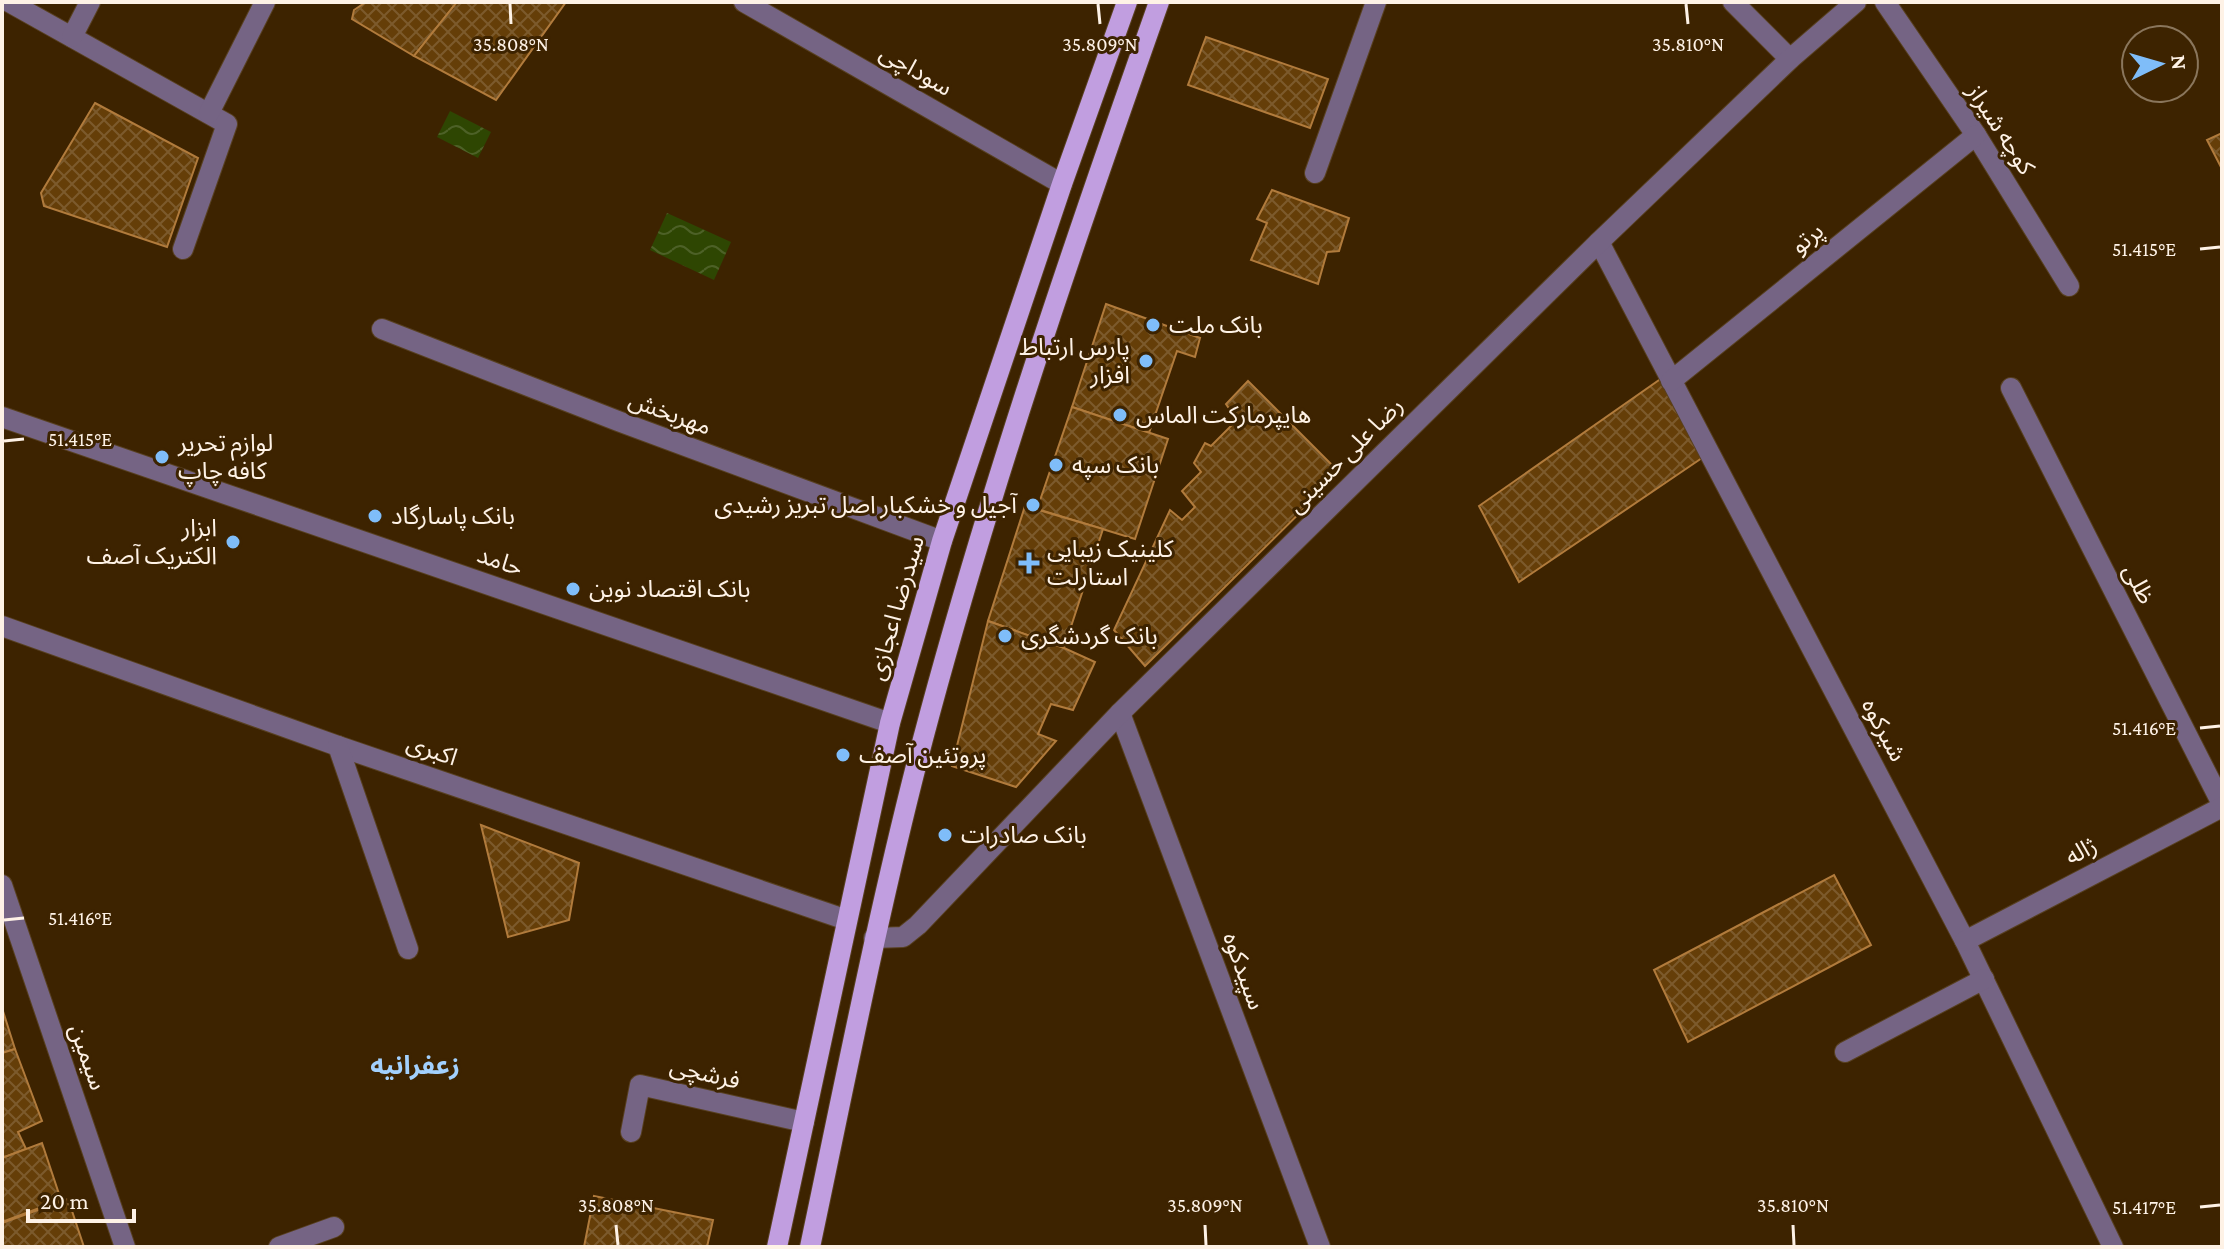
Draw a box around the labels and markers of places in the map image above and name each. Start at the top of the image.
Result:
place label: بانک ملت [1169,311,1263,338]
marker: بانک ملت [1144,316,1162,334]
place label: پارس ارتباط افزار [1019,333,1130,389]
marker: پارس ارتباط افزار [1137,352,1155,370]
place label: هایپرمارکت الماس [1136,401,1311,430]
marker: هایپرمارکت الماس [1111,406,1129,424]
place label: لوازم تحریر کافه چاپ [177,429,273,487]
marker: لوازم تحریر کافه چاپ [153,448,171,466]
place label: بانک سپه [1072,451,1159,480]
marker: بانک سپه [1047,456,1065,474]
place label: آجیل و خشکبار اصل تبریز رشیدی [714,491,1018,519]
marker: آجیل و خشکبار اصل تبریز رشیدی [1024,496,1042,514]
place label: بانک پاسارگاد [391,502,515,531]
marker: بانک پاسارگاد [366,507,384,525]
place label: ابزار الکتریک آصف [86,514,217,570]
marker: ابزار الکتریک آصف [224,533,242,551]
place label: کلینیک زیبایی استارلت [1047,535,1175,591]
marker: کلینیک زیبایی استارلت [1018,552,1040,574]
place label: بانک اقتصاد نوین [589,575,750,603]
marker: بانک اقتصاد نوین [564,580,582,598]
place label: بانک گردشگری [1021,622,1158,650]
marker: بانک گردشگری [996,627,1014,645]
place label: پروتئین آصف [859,741,986,770]
marker: پروتئین آصف [834,746,852,764]
place label: بانک صادرات [961,821,1087,849]
marker: بانک صادرات [936,826,954,844]

